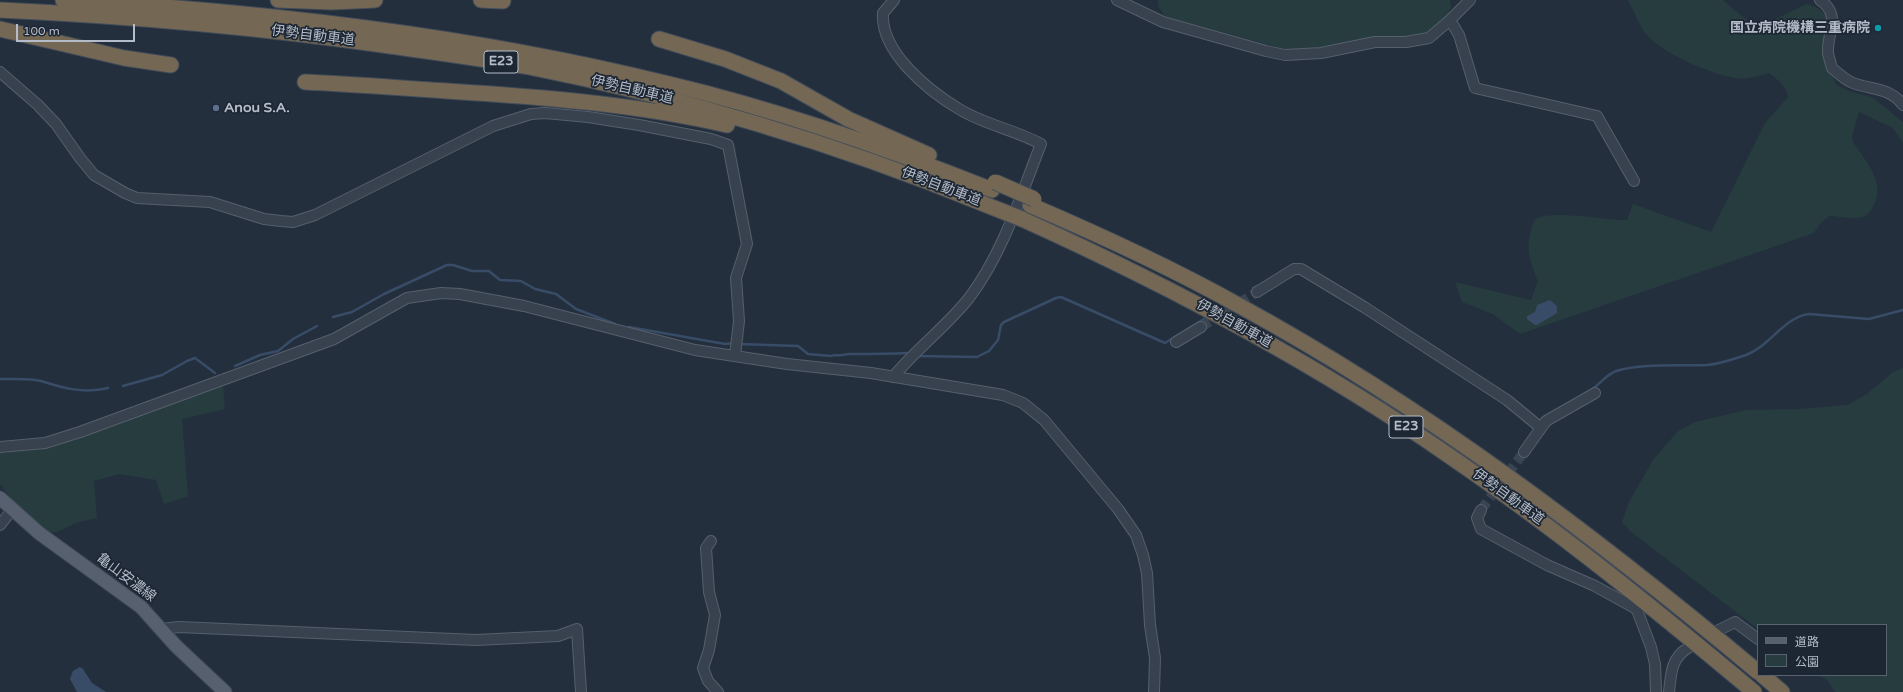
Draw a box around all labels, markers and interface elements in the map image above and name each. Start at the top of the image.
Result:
scale bar [18,16,137,42]
place label: 国立病院機構三重病院 [1730,20,1870,36]
street label: 伊勢自動車道 [270,23,356,49]
marker: 国立病院機構三重病院 [1873,23,1883,33]
text: 100 m [23,24,60,38]
road number: E23 [484,51,518,73]
street label: 伊勢自動車道 [589,72,675,108]
place label: Anou S.A. [224,100,290,116]
marker: Anou S.A. [211,103,221,113]
street label: 伊勢自動車道 [899,164,983,210]
street label: 伊勢自動車道 [1193,296,1275,352]
road number: E23 [1389,416,1423,438]
street label: 伊勢自動車道 [1469,466,1547,528]
street label: 亀山安濃線 [93,550,159,606]
legend [1757,624,1887,676]
text: 道路 [1795,635,1819,649]
text: 公園 [1795,655,1819,669]

